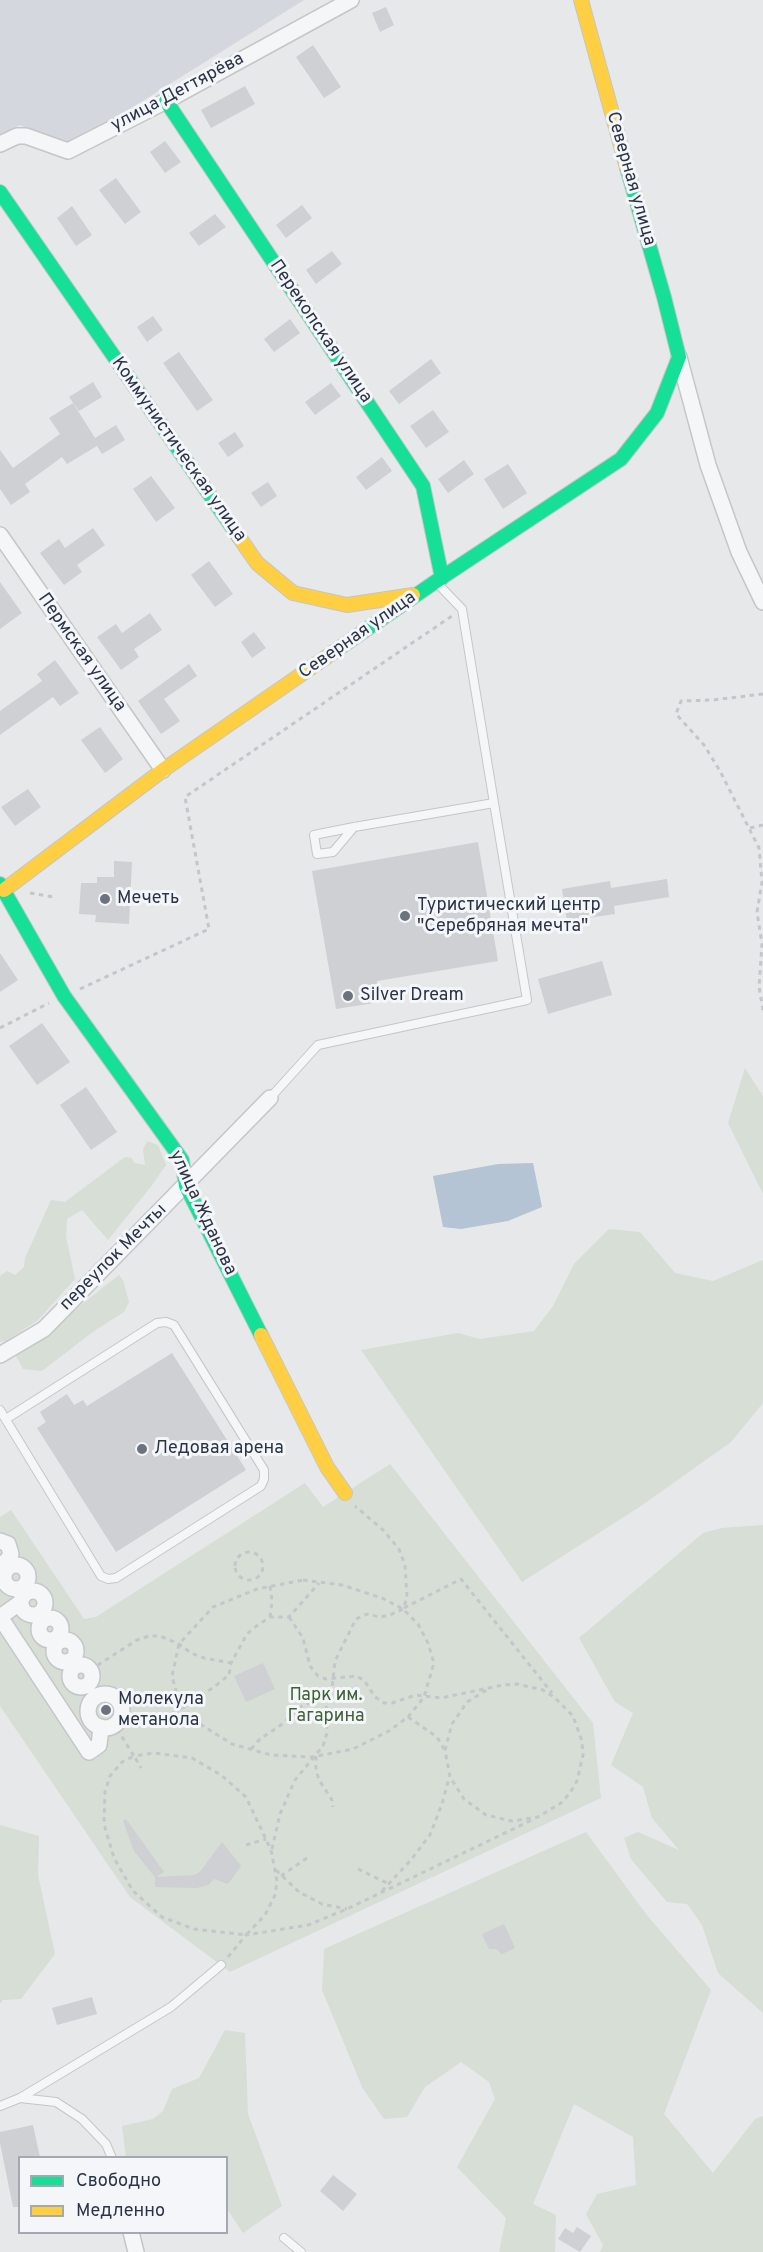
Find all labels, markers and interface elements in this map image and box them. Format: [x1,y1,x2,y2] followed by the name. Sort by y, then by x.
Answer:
[108,49,248,137] street label: улица Дегтярёва
[601,110,659,248] street label: Северная улица
[264,256,376,408] street label: Перекопская улица
[106,354,250,546] street label: Коммунистическая улица
[295,588,421,684] street label: Северная улица
[32,590,130,716] street label: Пермская улица
[117,888,179,910] place label: Мечеть
[98,892,112,906] marker: Мечеть
[417,895,601,938] place label: Туристический центр "Серебряная мечта"
[398,909,412,923] marker: Туристический центр "Серебряная мечта"
[360,985,464,1007] place label: Silver Dream
[341,989,355,1003] marker: Silver Dream
[164,1147,240,1279] street label: улица Жданова
[56,1200,172,1316] street label: переулок Мечты
[154,1438,284,1460] place label: Ледовая арена
[135,1442,149,1456] marker: Ледовая арена
[287,1685,365,1728] park label: Парк им. Гагарина
[118,1689,204,1732] place label: Молекула метанола
[99,1703,113,1717] marker: Молекула метанола
[18,2156,228,2234] legend
[76,2170,161,2193] text: Свободно
[76,2200,165,2223] text: Медленно

